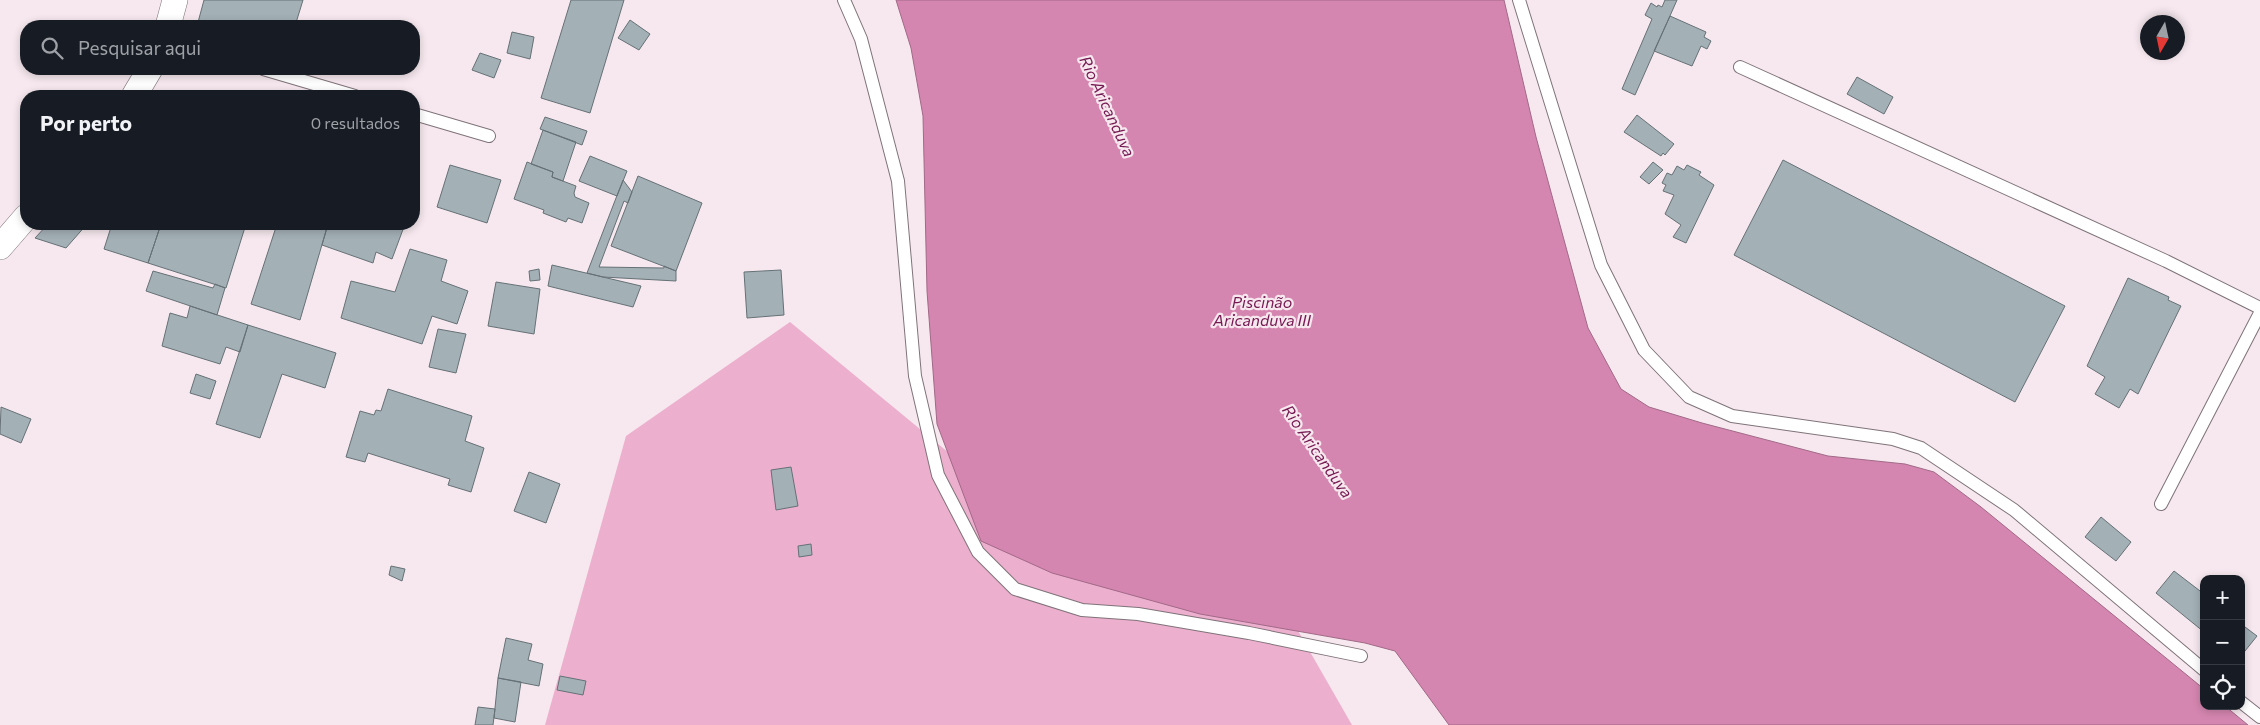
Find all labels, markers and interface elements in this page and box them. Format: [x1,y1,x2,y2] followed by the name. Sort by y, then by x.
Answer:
[2140,15,2185,60] north arrow
[20,20,420,75] search box
[38,34,66,62] icon: search
[78,36,201,59] text: Pesquisar aqui
[1076,53,1140,159] water label: Rio Aricanduva
[40,110,132,135] text: Por perto
[311,113,400,132] text: 0 resultados
[1212,292,1312,329] water label: Piscinão Aricanduva III
[1279,401,1357,501] water label: Rio Aricanduva
[2200,575,2245,710] map controls
[2200,575,2245,620] button: +
[2200,620,2245,665] button: −
[2200,665,2245,710] button: locate

